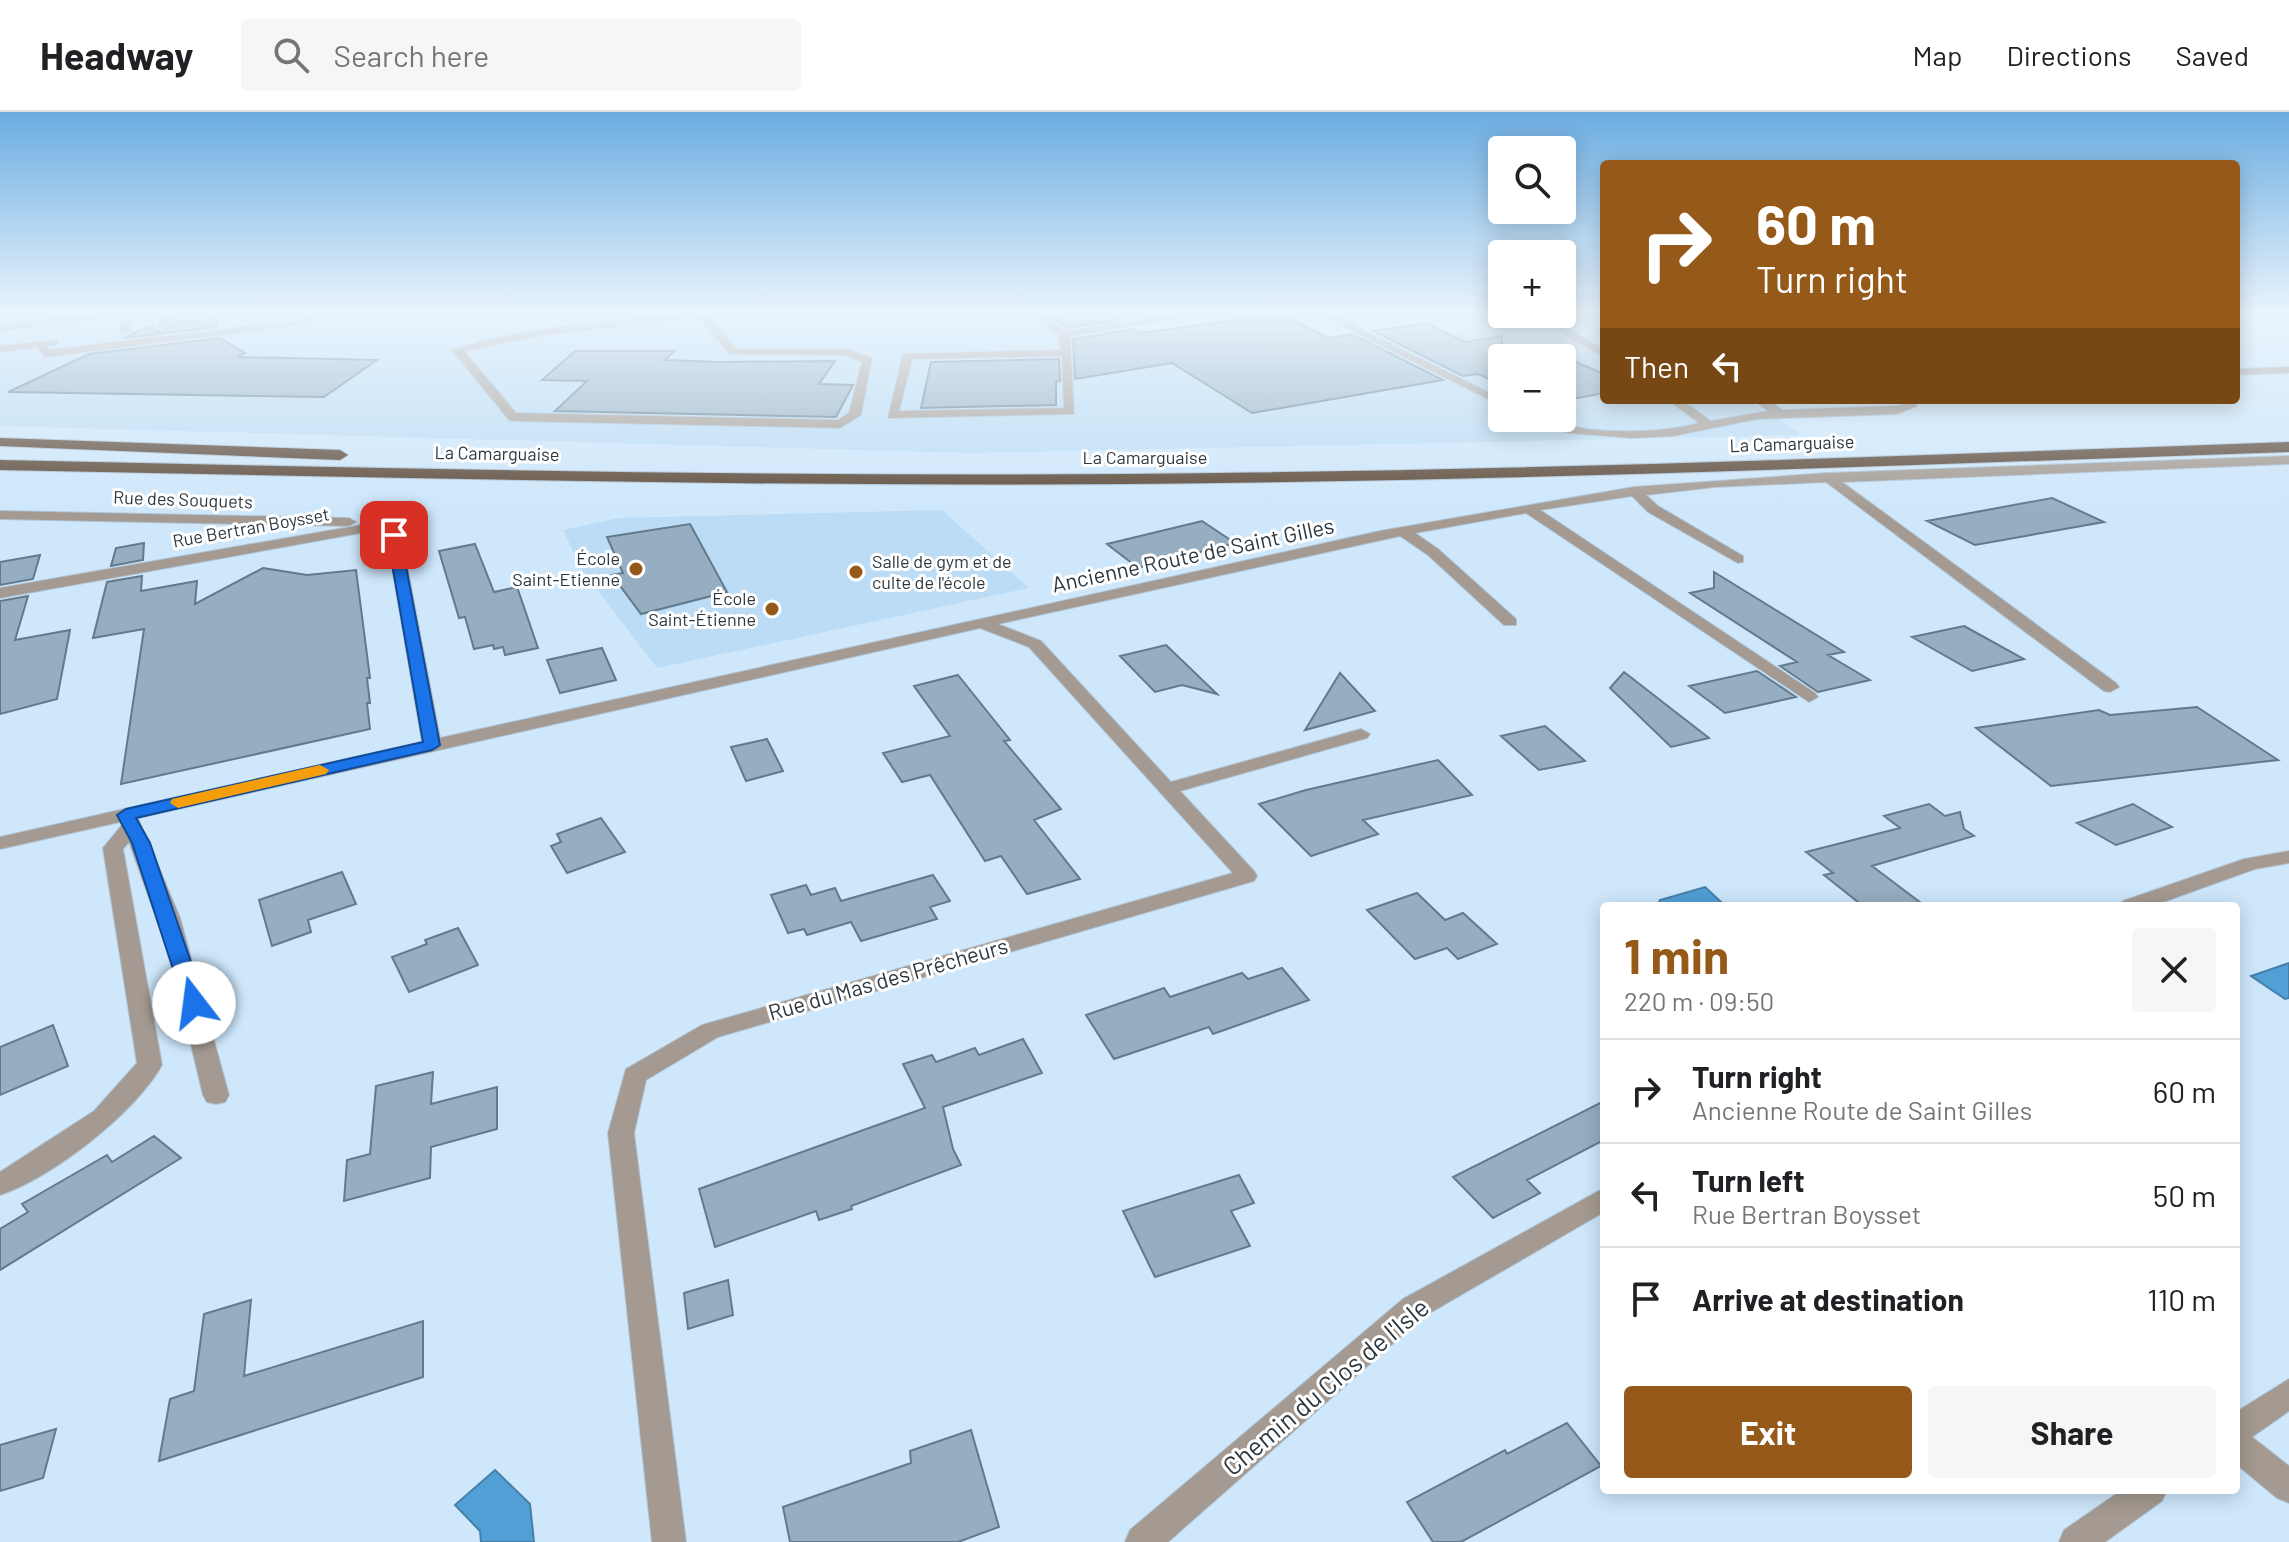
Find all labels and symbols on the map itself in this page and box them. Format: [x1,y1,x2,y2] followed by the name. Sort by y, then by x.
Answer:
[1729,430,1855,456] street label: La Camarguaise
[434,441,560,465] street label: La Camarguaise
[1083,446,1207,468] street label: La Camarguaise
[113,486,253,512] street label: Rue des Souquets
[360,501,428,569] pin
[171,502,331,552] street label: Rue Bertran Boysset
[1049,511,1336,597] street label: Ancienne Route de Saint Gilles
[512,547,620,590] place label: École Saint-Etienne
[872,550,1012,593] place label: Salle de gym et de culte de l'école
[627,560,645,578] marker: École Saint-Etienne
[847,563,865,581] marker: Salle de gym et de culte de l'école
[648,587,756,630] place label: École Saint-Étienne
[763,600,781,618] marker: École Saint-Étienne
[765,931,1010,1025] street label: Rue du Mas des Prêcheurs
[152,961,236,1045] position arrow
[1216,1291,1434,1481] street label: Chemin du Clos de l'Isle

